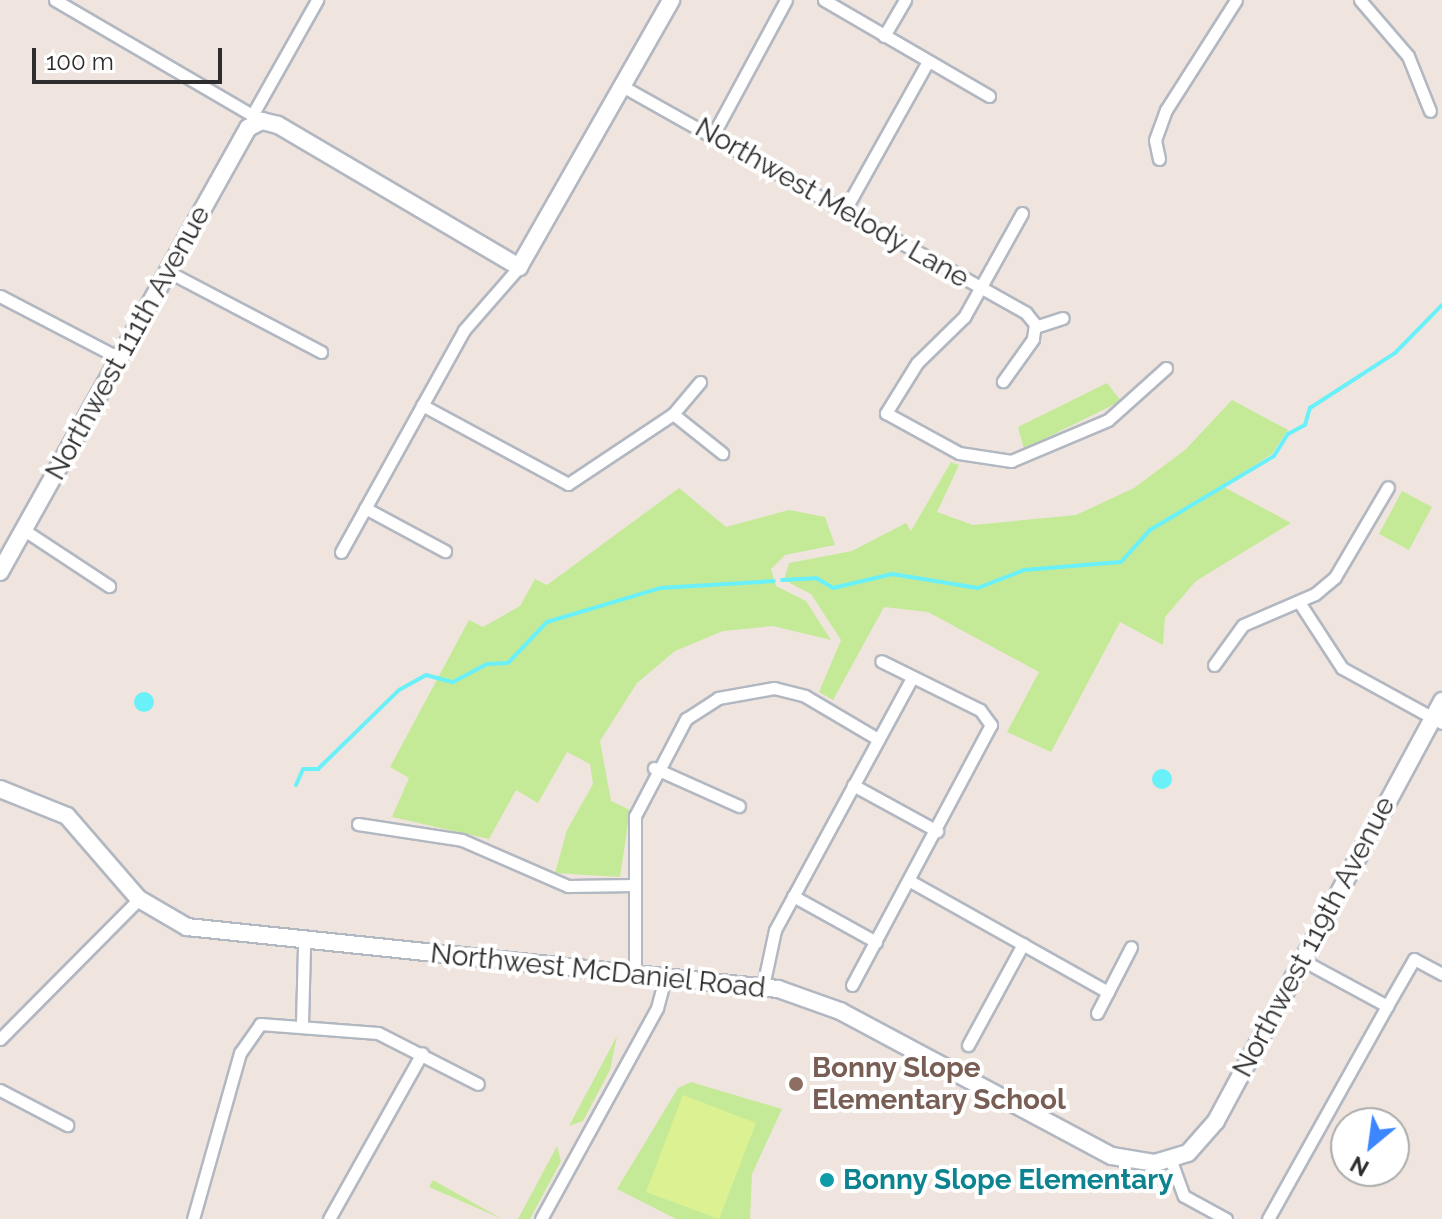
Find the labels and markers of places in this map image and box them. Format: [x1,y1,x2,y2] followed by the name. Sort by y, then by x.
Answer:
[812,1051,1067,1117] place label: Bonny Slope Elementary School
[787,1075,805,1093] marker: Bonny Slope Elementary School
[843,1163,1174,1197] place label: Bonny Slope Elementary
[818,1171,836,1189] marker: Bonny Slope Elementary

